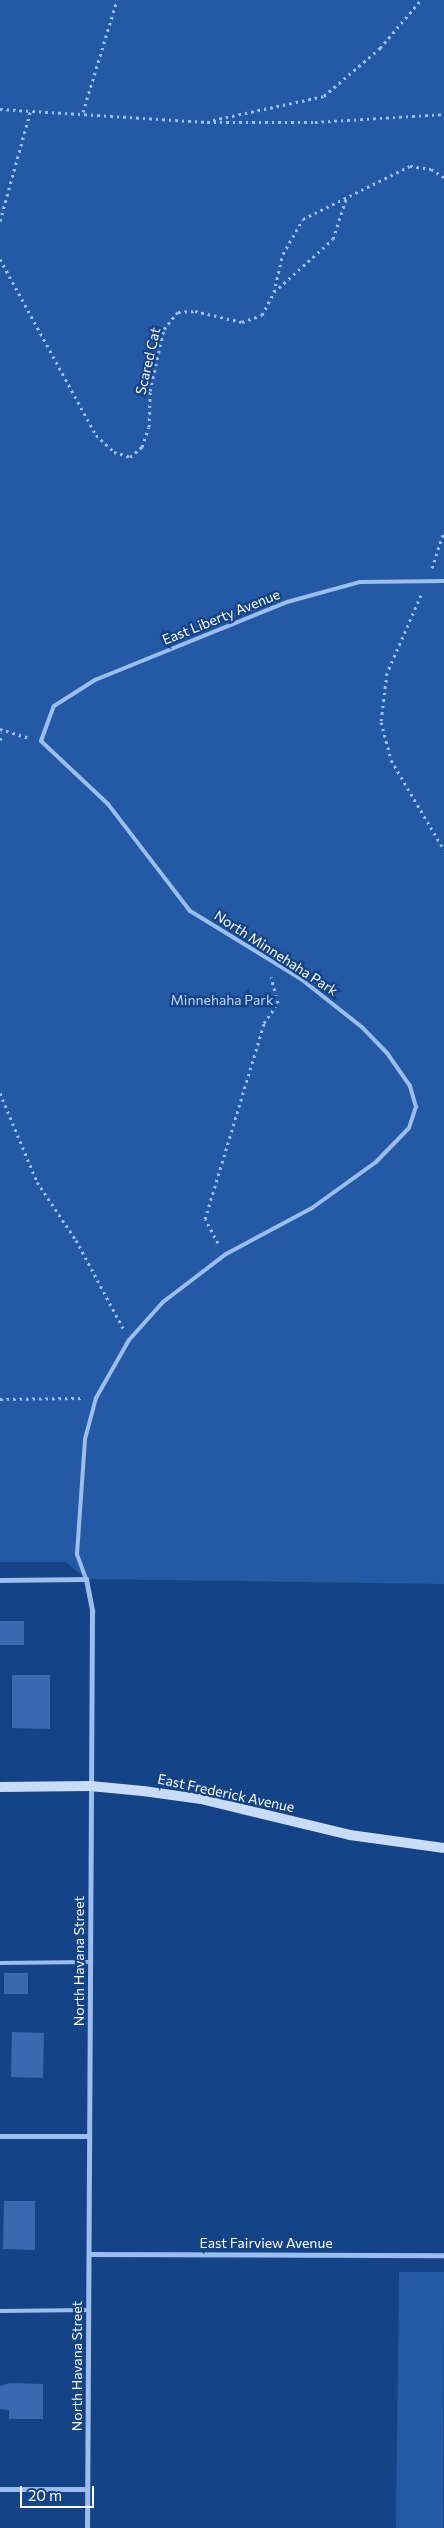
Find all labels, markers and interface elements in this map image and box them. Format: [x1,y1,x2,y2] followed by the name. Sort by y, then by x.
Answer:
[132,326,164,396] street label: Scared Cat
[160,586,282,648] street label: East Liberty Avenue
[211,907,341,999] street label: North Minnehaha Park
[170,992,274,1008] park label: Minnehaha Park
[156,1770,296,1816] street label: East Frederick Avenue
[71,1896,87,2026] street label: North Havana Street
[199,2235,333,2251] street label: East Fairview Avenue
[69,2301,85,2431] street label: North Havana Street
[22,2476,96,2508] scale bar
[28,2486,62,2504] text: 20 m

